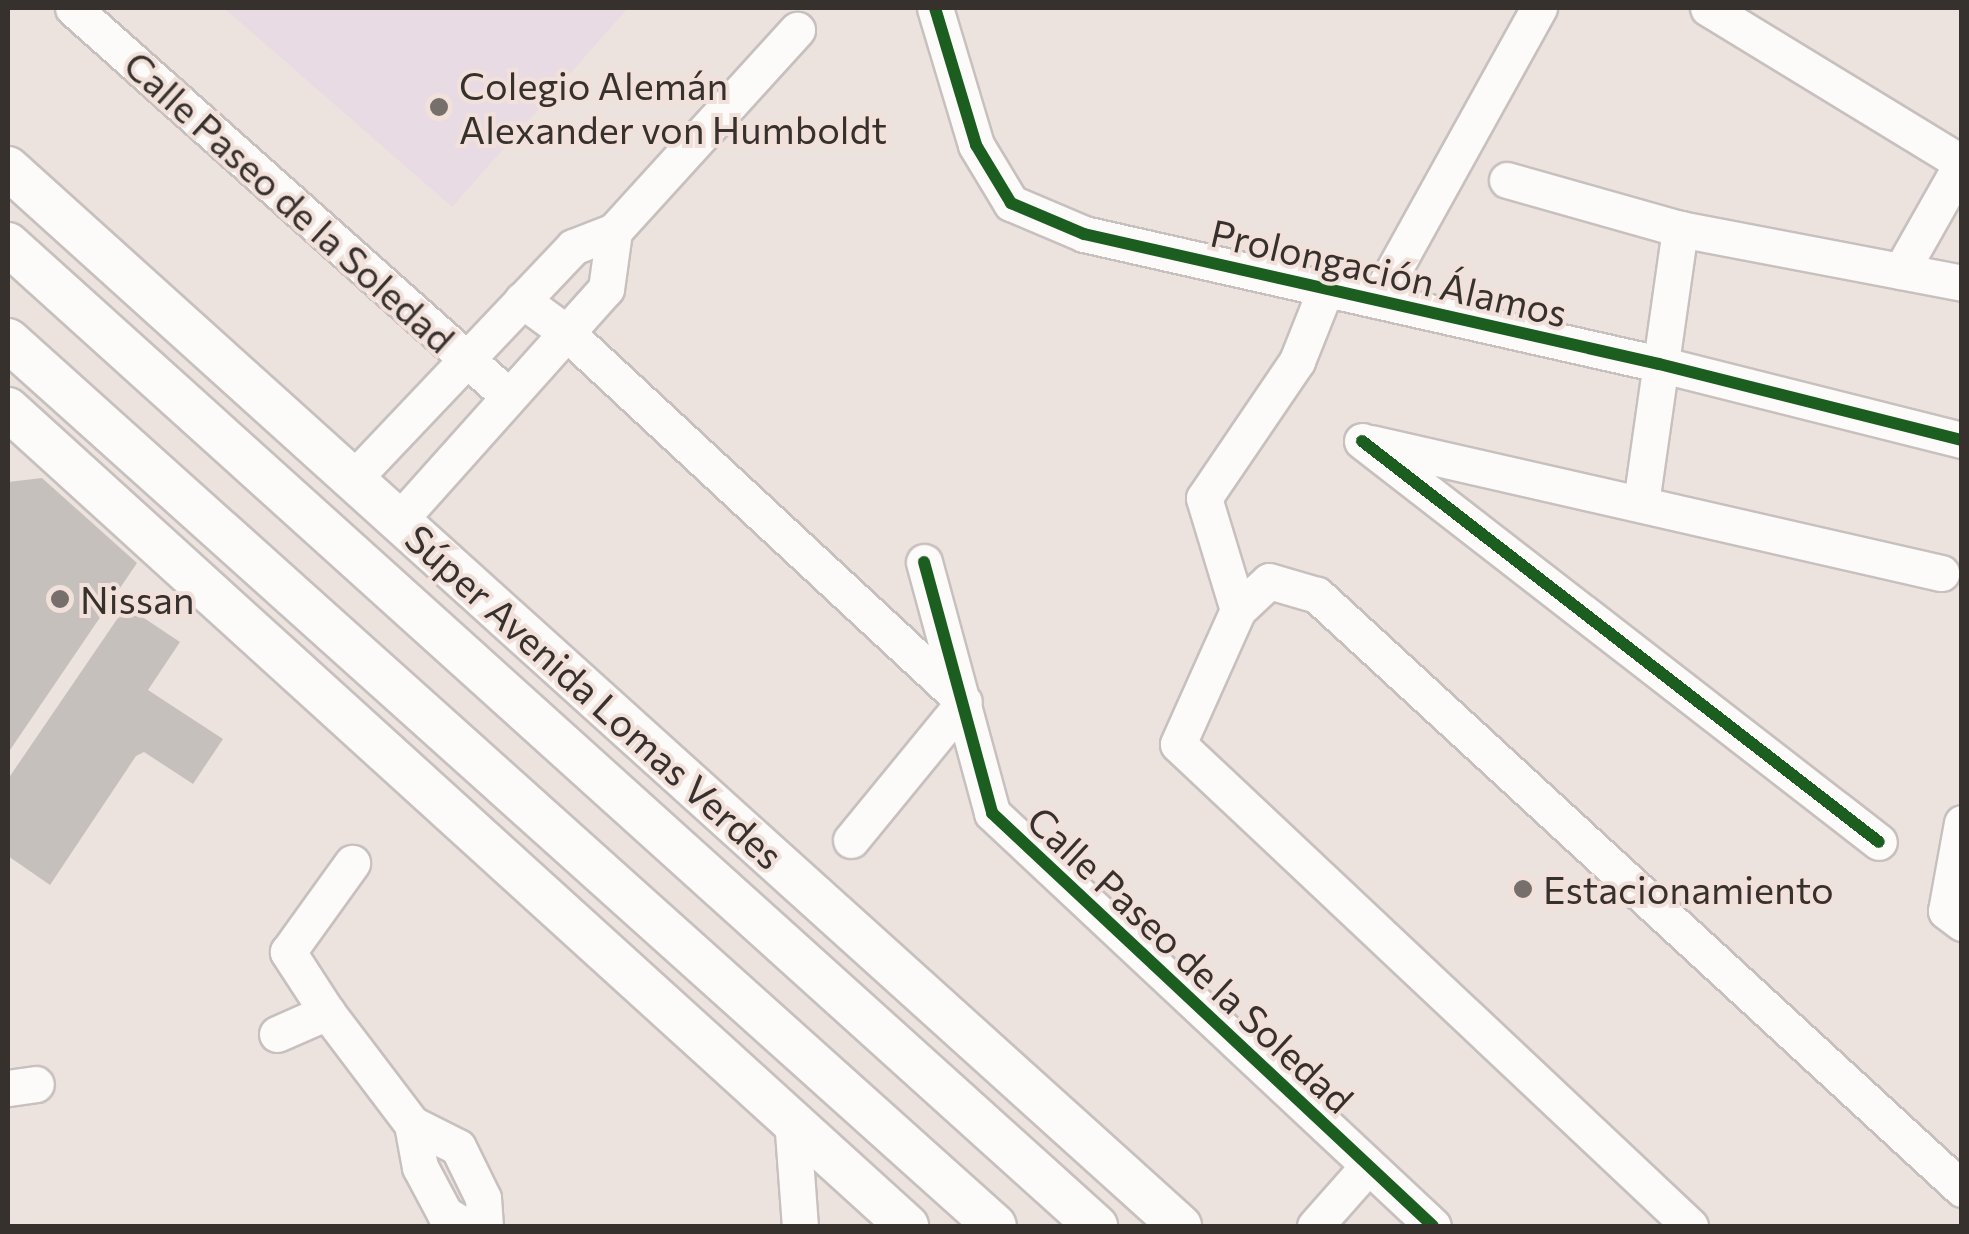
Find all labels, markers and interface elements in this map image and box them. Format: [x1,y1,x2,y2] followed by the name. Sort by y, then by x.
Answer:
[116,41,464,361] street label: Calle Paseo de la Soledad
[459,62,887,152] place label: Colegio Alemán Alexander von Humboldt
[428,96,450,118] marker: Colegio Alemán Alexander von Humboldt
[1206,209,1572,335] street label: Prolongación Álamos
[397,514,793,878] street label: Súper Avenida Lomas Verdes
[80,576,195,622] place label: Nissan
[49,588,71,610] marker: Nissan
[1019,796,1363,1122] street label: Calle Paseo de la Soledad
[1543,866,1834,912] place label: Estacionamiento
[1512,878,1534,900] marker: Estacionamiento

